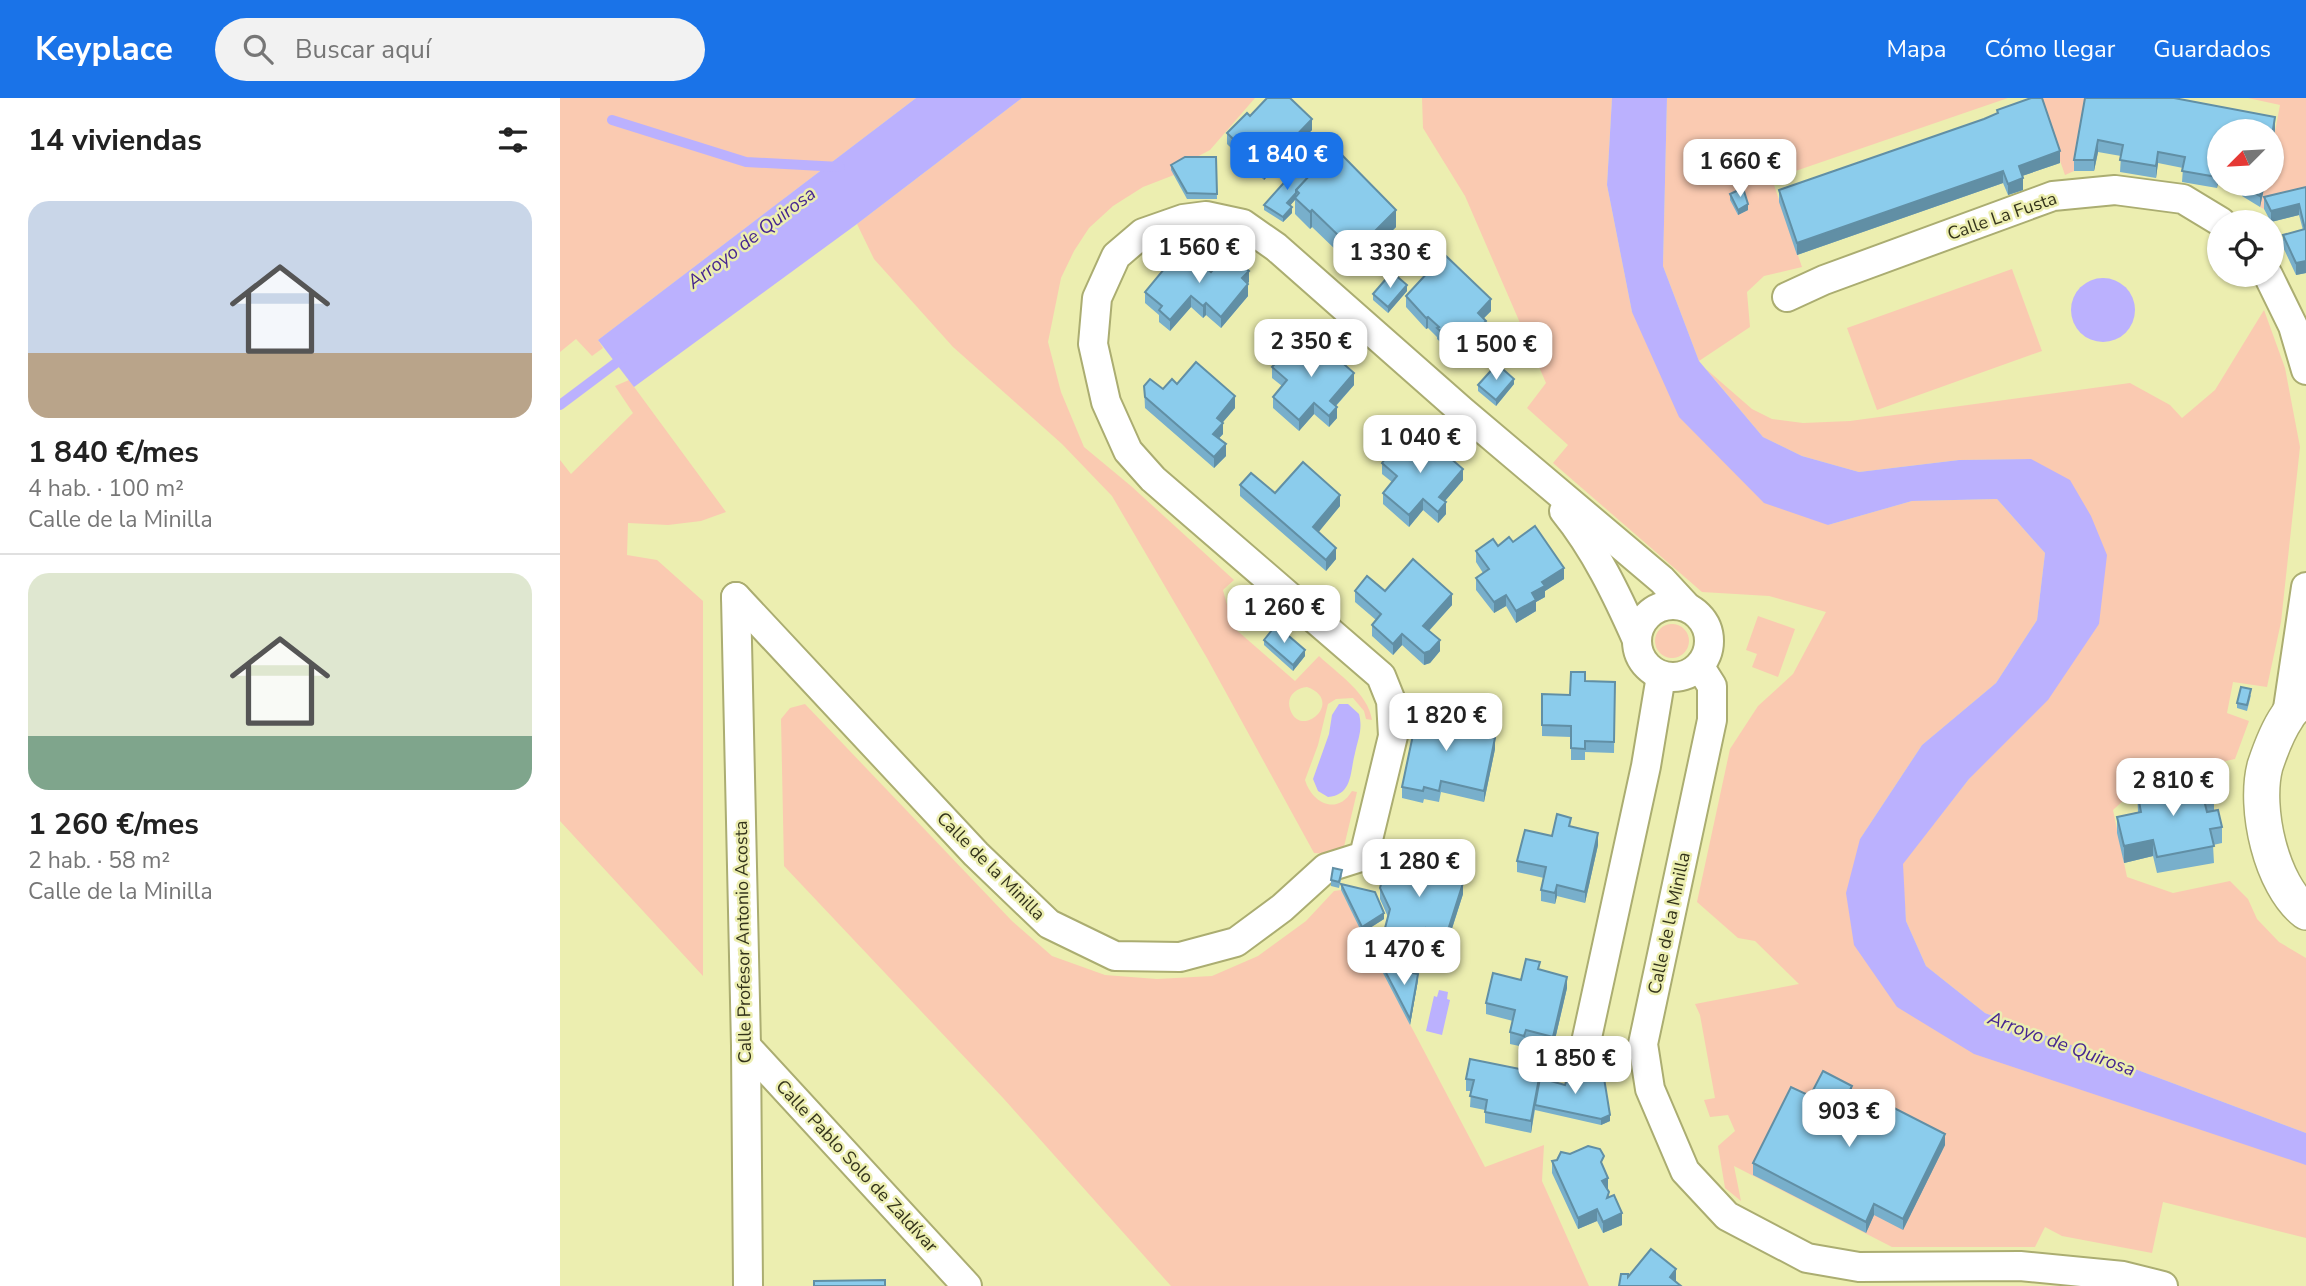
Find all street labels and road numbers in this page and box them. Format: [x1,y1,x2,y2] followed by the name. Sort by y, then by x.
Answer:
[1944,186,2060,246] street label: Calle La Fusta
[931,806,1051,926] street label: Calle de la Minilla
[729,820,757,1064] street label: Calle Profesor Antonio Acosta
[1642,850,1696,996] street label: Calle de la Minilla
[771,1075,944,1258] street label: Calle Pablo Solo de Zaldívar

